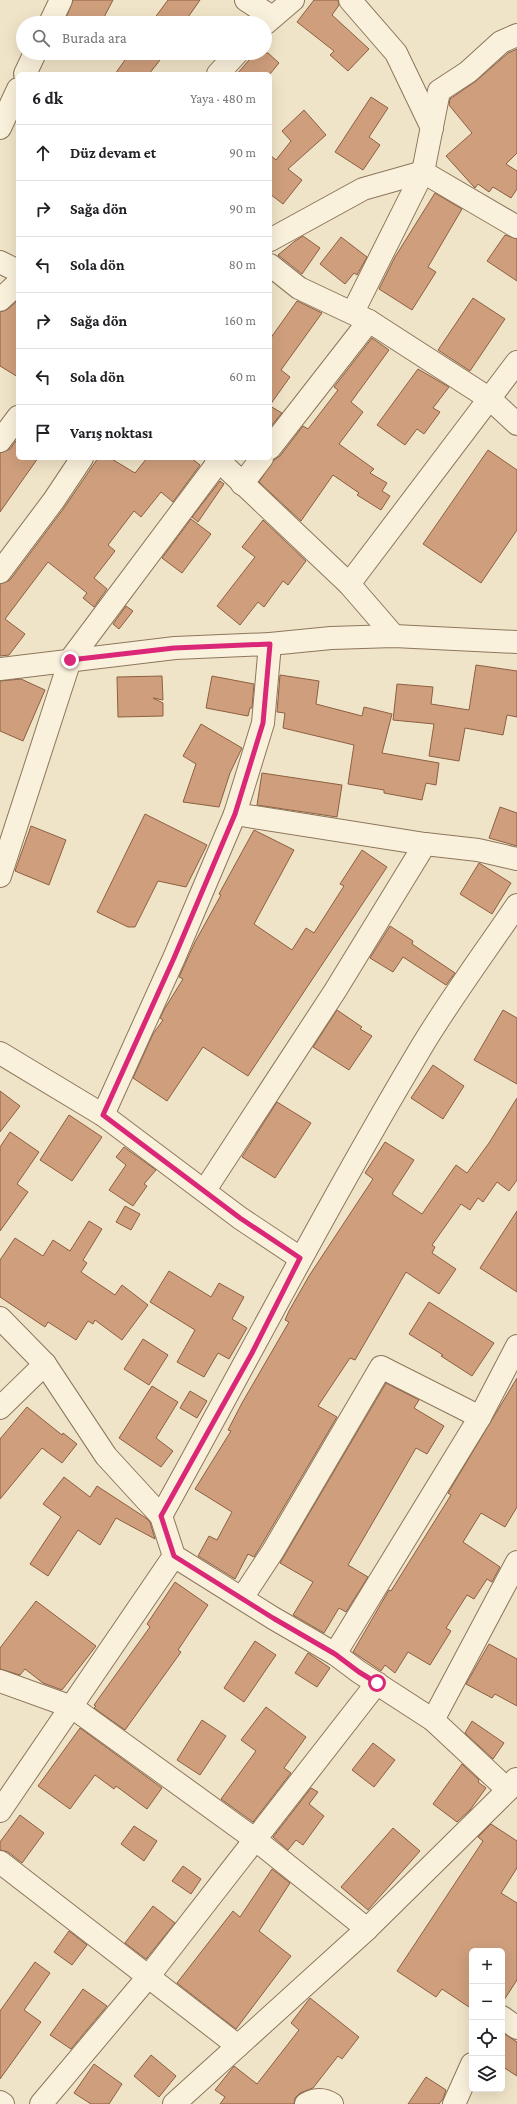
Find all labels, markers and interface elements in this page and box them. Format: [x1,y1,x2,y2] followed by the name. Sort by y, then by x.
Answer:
[16,16,272,60] search box
[30,27,52,49] icon: search
[62,30,127,46] text: Burada ara
[32,89,63,108] text: 6 dk
[190,91,256,106] text: Yaya · 480 m
[32,142,54,164] icon: ahead
[70,145,156,161] text: Düz devam et
[229,145,256,160] text: 90 m
[32,198,54,220] icon: right
[70,201,127,217] text: Sağa dön
[229,201,256,216] text: 90 m
[32,254,54,276] icon: left
[70,257,125,273] text: Sola dön
[229,257,256,272] text: 80 m
[32,310,54,332] icon: right
[70,313,127,329] text: Sağa dön
[225,313,256,328] text: 160 m
[32,366,54,388] icon: left
[70,369,125,385] text: Sola dön
[229,369,256,384] text: 60 m
[32,422,54,444] icon: arrive
[70,425,153,441] text: Varış noktası
[61,651,79,669] route end
[368,1674,386,1692] route start
[469,1948,505,2092] map controls
[469,1948,505,1984] button: +
[469,1984,505,2020] button: −
[469,2020,505,2056] button: locate
[469,2056,505,2092] button: layers

